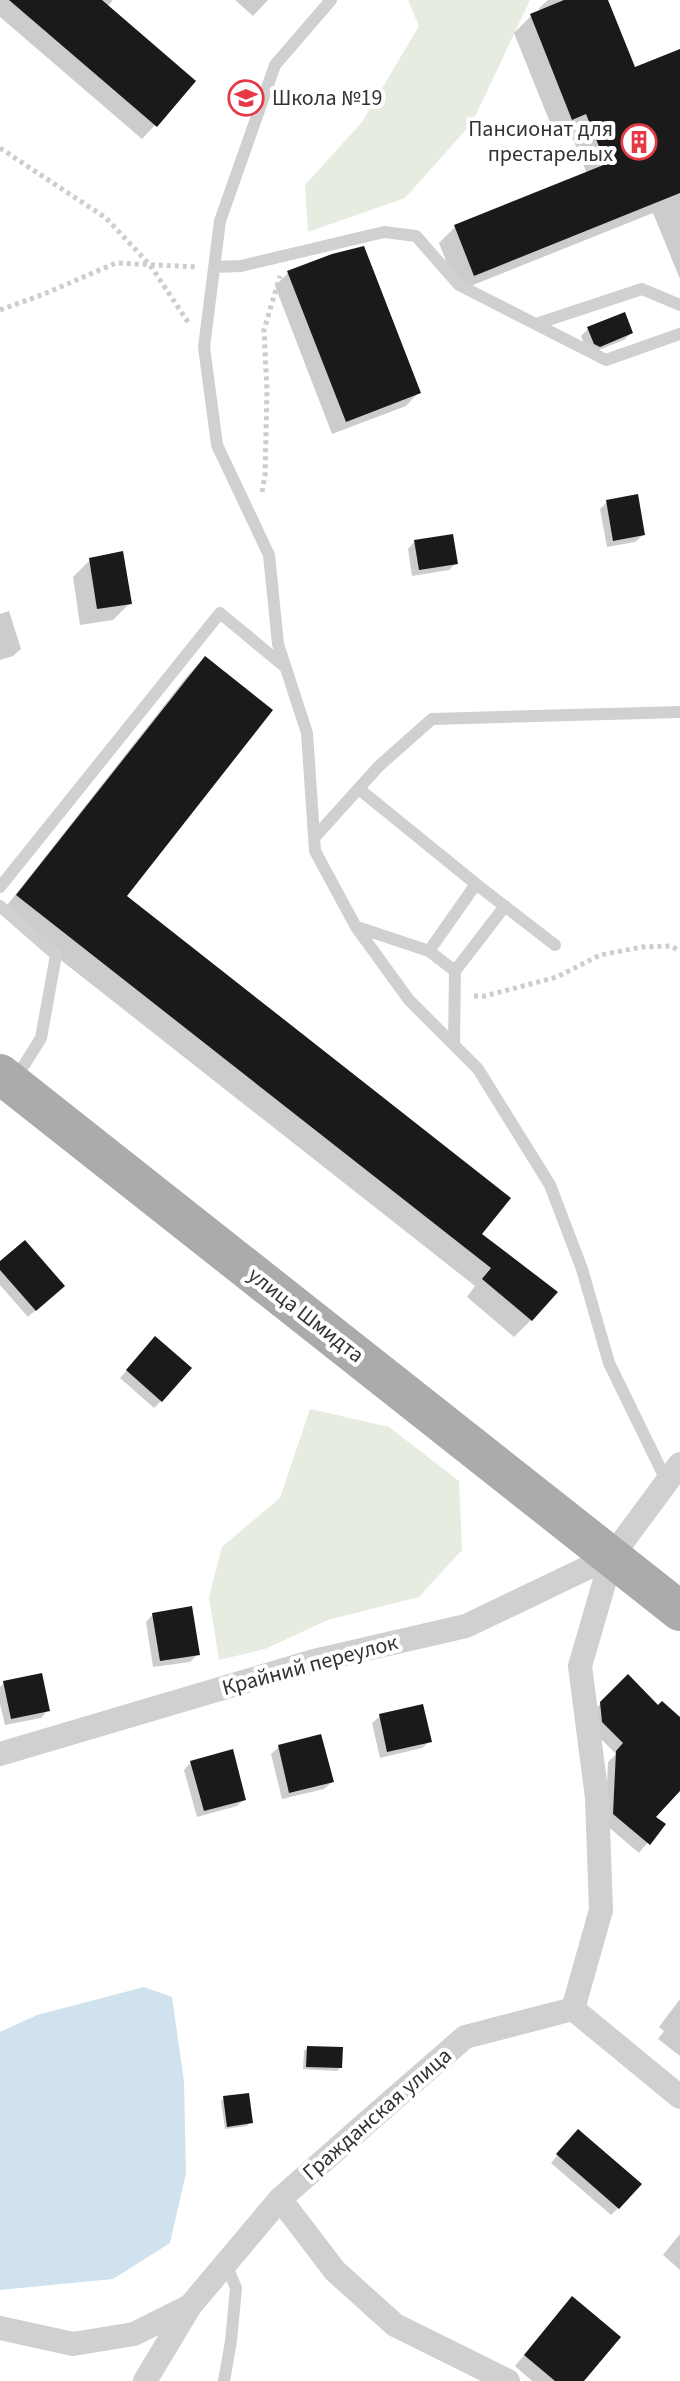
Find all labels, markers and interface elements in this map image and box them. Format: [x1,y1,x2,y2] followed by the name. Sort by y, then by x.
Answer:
[227,79,265,117] school or university icon: Школа №19
[272,82,382,114] place label: Школа №19
[468,113,613,170] place label: Пансионат для престарелых
[620,123,658,161] building icon: Пансионат для престарелых
[241,1259,371,1371] street label: улица Шмидта
[219,1626,402,1704] street label: Крайний переулок
[295,2040,459,2188] street label: Гражданская улица

